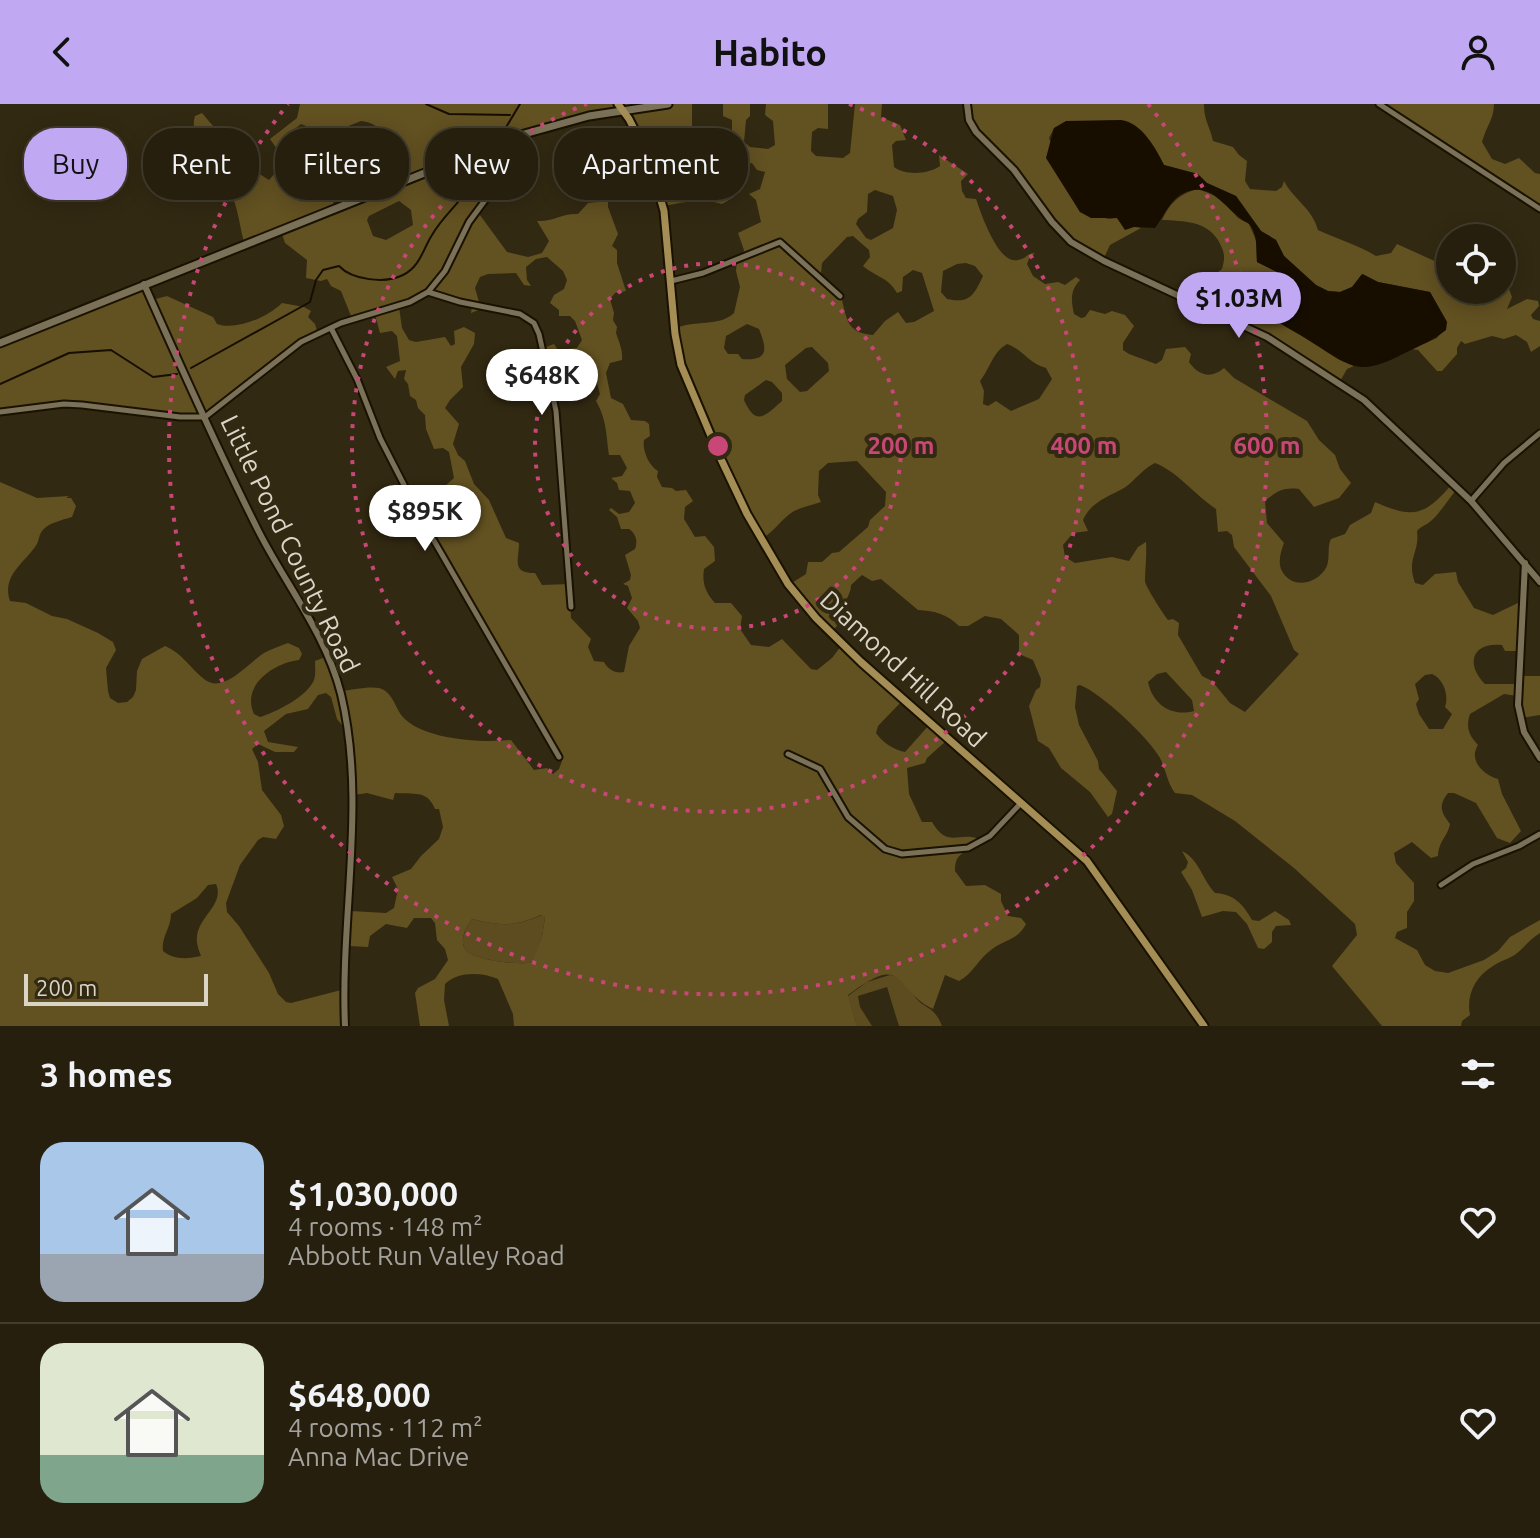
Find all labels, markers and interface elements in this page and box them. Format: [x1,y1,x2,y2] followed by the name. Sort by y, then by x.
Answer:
[40,30,84,74] icon: back
[1456,30,1500,74] icon: person
[713,32,827,73] text: Habito
[24,128,127,200] chip: Buy
[143,128,259,200] chip: Rent
[275,128,409,200] chip: Filters
[425,128,538,200] chip: New
[554,128,748,200] chip: Apartment
[1436,224,1516,304] map controls
[1436,224,1516,304] button: locate
[1174,272,1304,340] pin: $1.03M
[1195,283,1283,312] text: $1.03M
[486,349,598,417] pin: $648K
[504,360,580,389] text: $648K
[215,410,366,677] street label: Little Pond County Road
[704,432,732,460] centre of rings
[868,432,934,459] text: 200 m
[1051,432,1117,459] text: 400 m
[1234,432,1300,459] text: 600 m
[369,485,481,553] pin: $895K
[387,496,463,525] text: $895K
[815,584,992,753] street label: Diamond Hill Road
[24,970,208,1006] scale bar
[36,975,97,1000] text: 200 m
[1456,1052,1500,1096] icon: filters
[40,1055,173,1093] text: 3 homes
[104,1174,200,1270] icon: home
[288,1174,458,1212] text: $1,030,000
[1456,1200,1500,1244] icon: heart
[288,1212,483,1241] text: 4 rooms · 148 m²
[288,1241,565,1270] text: Abbott Run Valley Road
[104,1375,200,1471] icon: home
[288,1375,431,1413] text: $648,000
[1456,1401,1500,1445] icon: heart
[288,1413,483,1442] text: 4 rooms · 112 m²
[288,1442,469,1471] text: Anna Mac Drive

